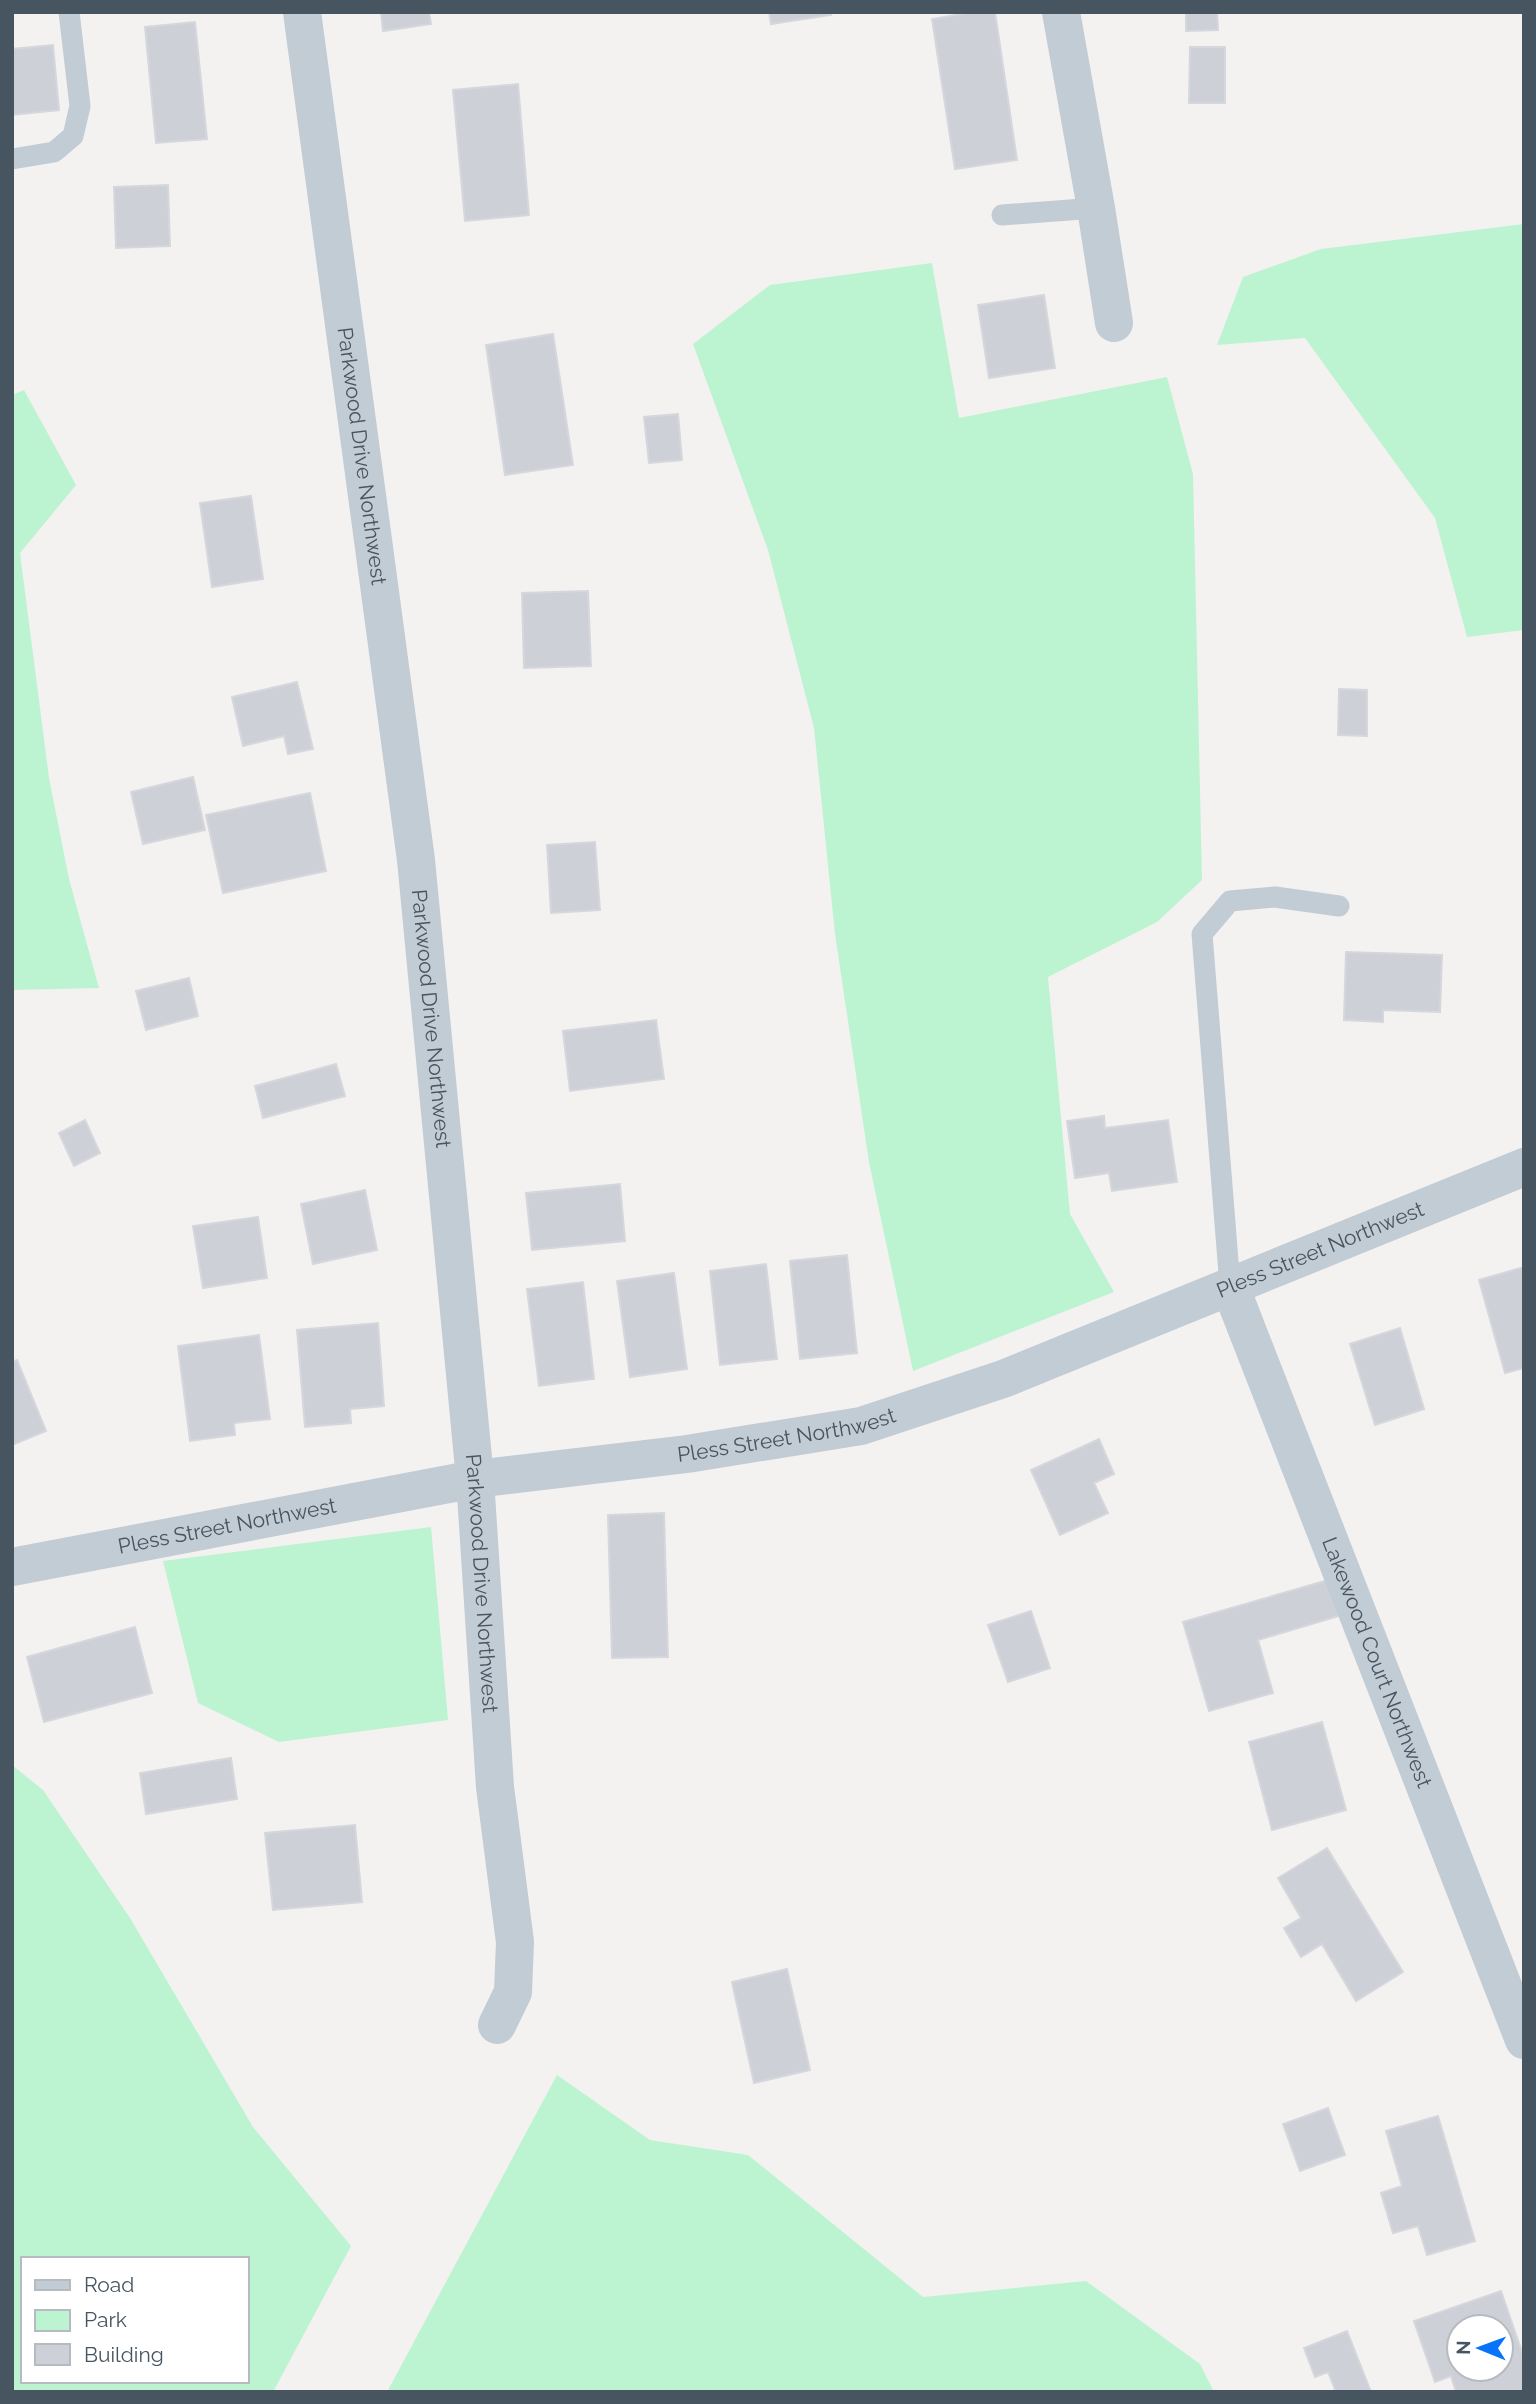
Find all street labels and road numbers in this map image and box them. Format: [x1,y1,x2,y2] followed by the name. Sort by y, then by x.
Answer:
[332,326,392,586] street label: Parkwood Drive Northwest
[407,888,456,1149] street label: Parkwood Drive Northwest
[1213,1196,1427,1303] street label: Pless Street Northwest
[676,1402,899,1467] street label: Pless Street Northwest
[461,1453,503,1714] street label: Parkwood Drive Northwest
[116,1493,338,1559] street label: Pless Street Northwest
[1317,1533,1437,1791] street label: Lakewood Court Northwest

